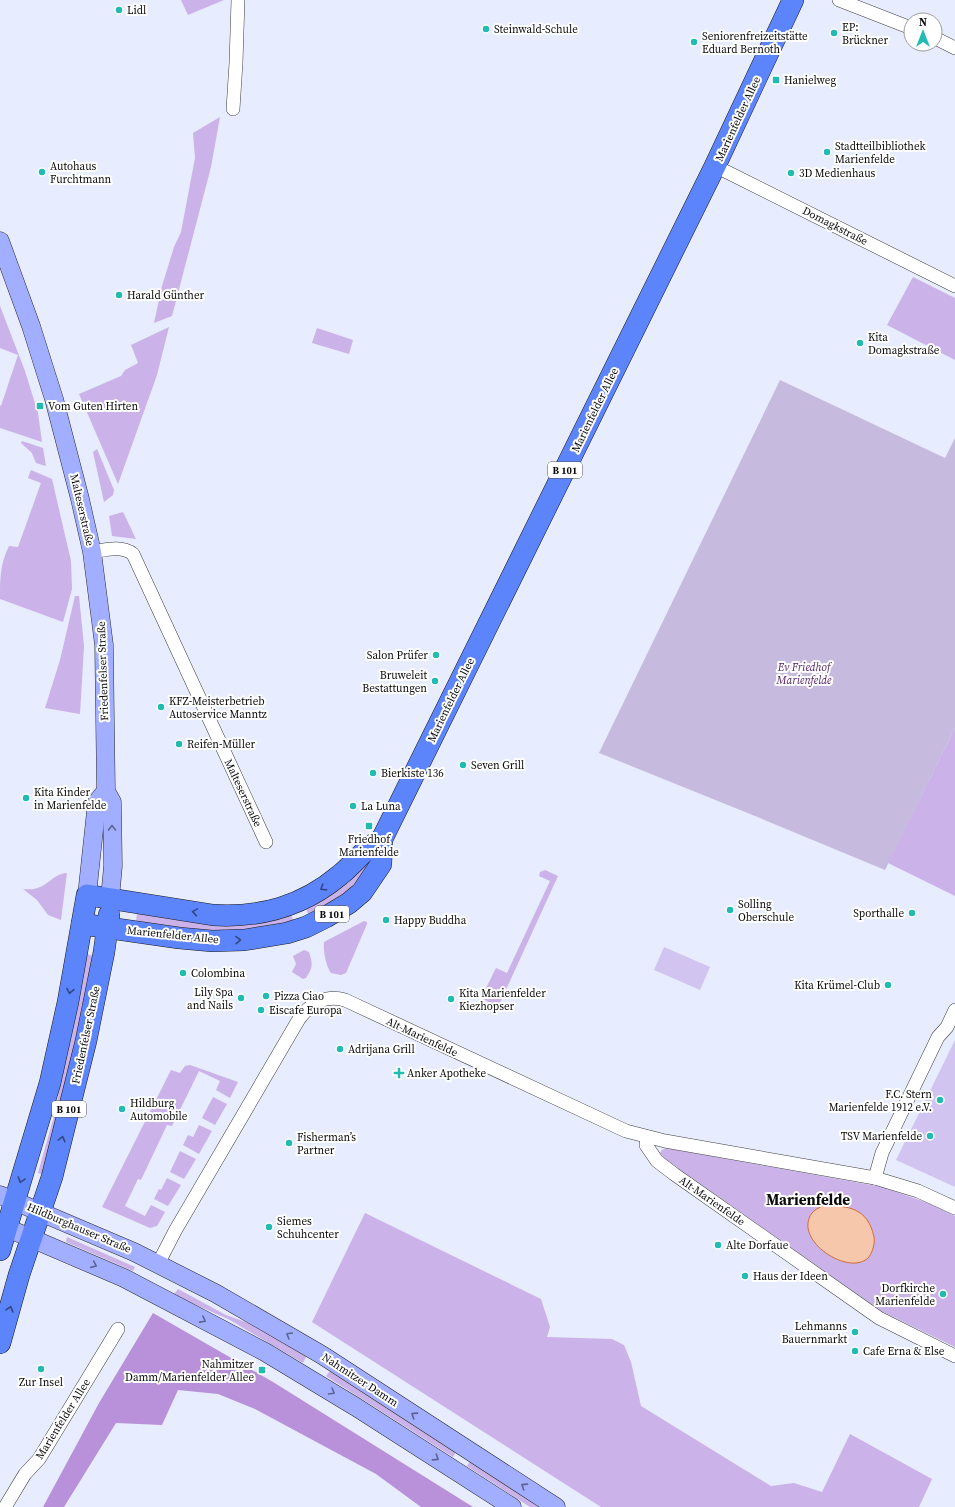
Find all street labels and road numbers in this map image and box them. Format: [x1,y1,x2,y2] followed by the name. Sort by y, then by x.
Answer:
[712,74,764,164] street label: Marienfelder Allee
[800,203,871,249] street label: Domagkstraße
[568,365,622,455] street label: Marienfelder Allee
[548,462,582,478] road number: B 101
[66,473,98,548] street label: Malteserstraße
[94,621,112,721] street label: Friedenfelser Straße
[424,655,478,745] street label: Marienfelder Allee
[221,757,265,830] street label: Malteserstraße
[315,906,349,922] road number: B 101
[126,923,220,947] street label: Marienfelder Allee
[68,984,104,1085] street label: Friedenfelser Straße
[384,1014,461,1060] street label: Alt-Marienfelde
[52,1101,86,1117] road number: B 101
[676,1173,748,1230] street label: Alt-Marienfelde
[25,1199,134,1257] street label: Hildburghauser Straße
[319,1350,401,1410] street label: Nahmitzer Damm
[32,1376,94,1462] street label: Marienfelder Allee

